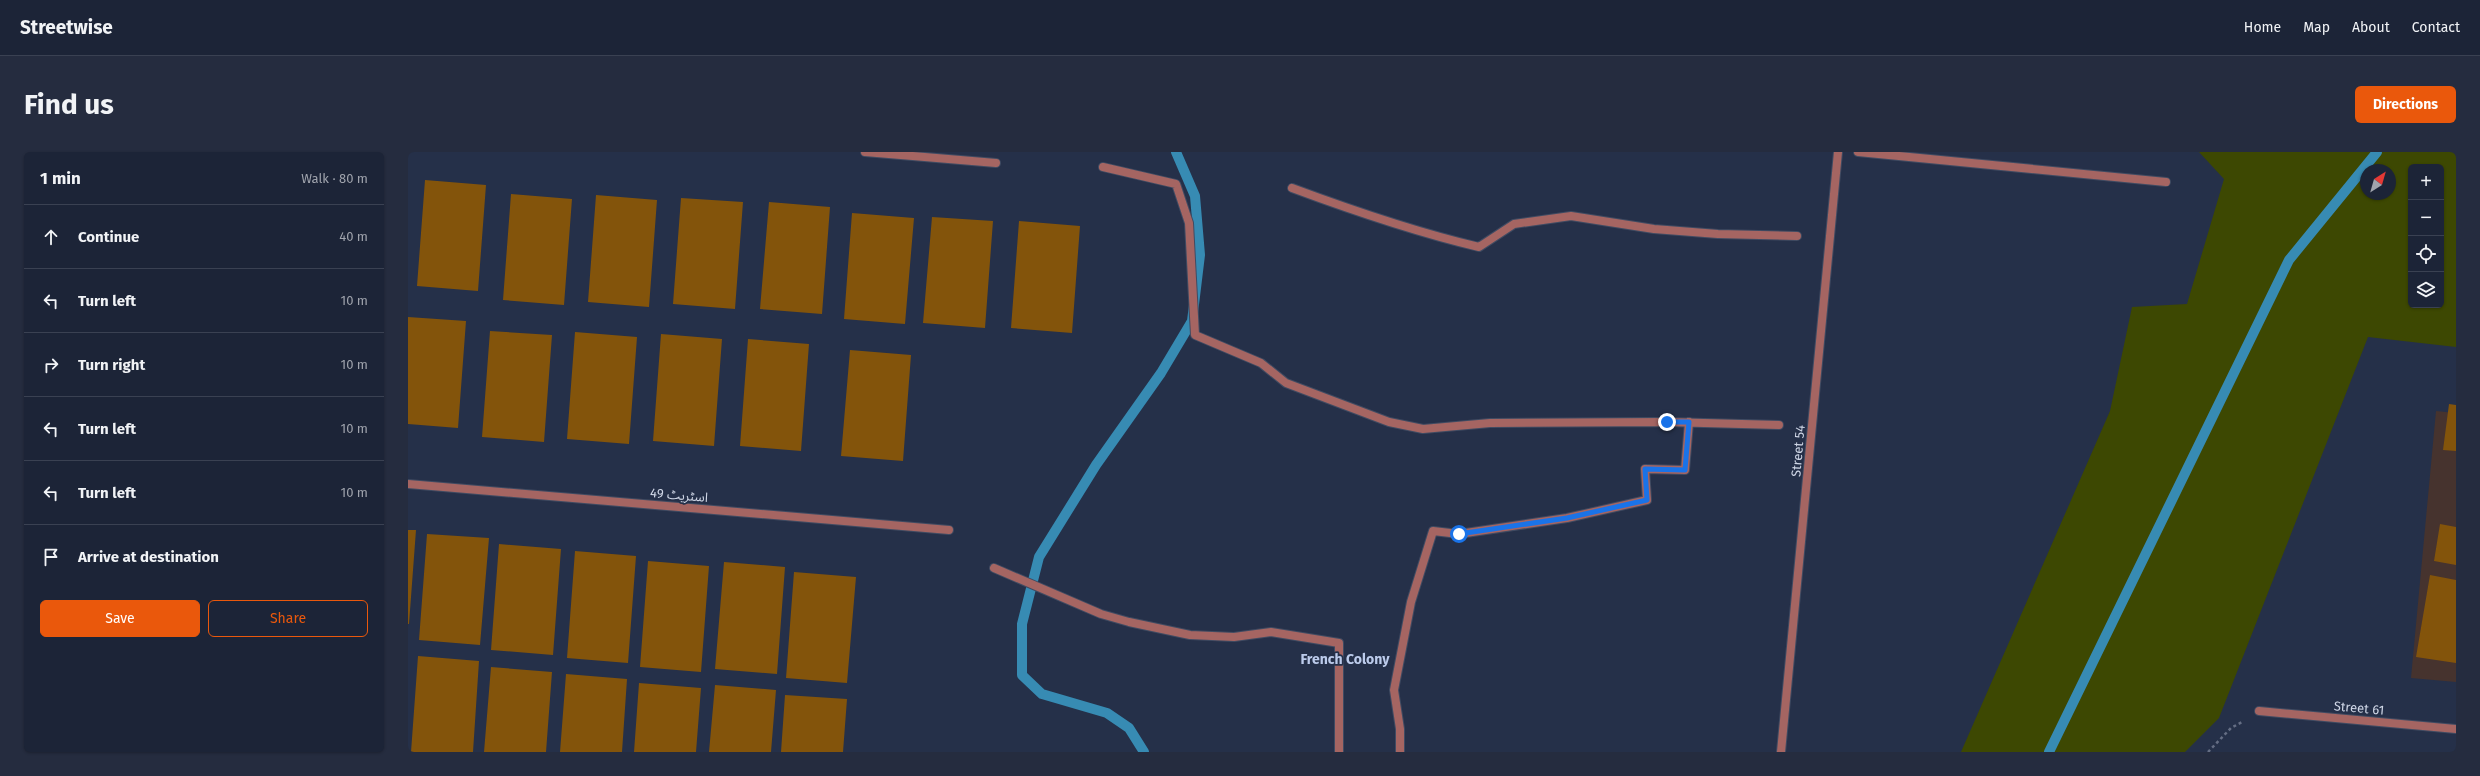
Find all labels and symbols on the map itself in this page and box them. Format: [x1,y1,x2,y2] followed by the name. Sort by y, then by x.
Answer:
[2360,164,2396,200] north arrow
[1658,413,1676,431] route end
[1788,424,1808,478] street label: Street 54
[649,485,709,505] street label: اسٹریٹ 49
[1450,525,1468,543] route start
[1301,651,1390,668] district label: French Colony
[2333,698,2385,718] street label: Street 61

